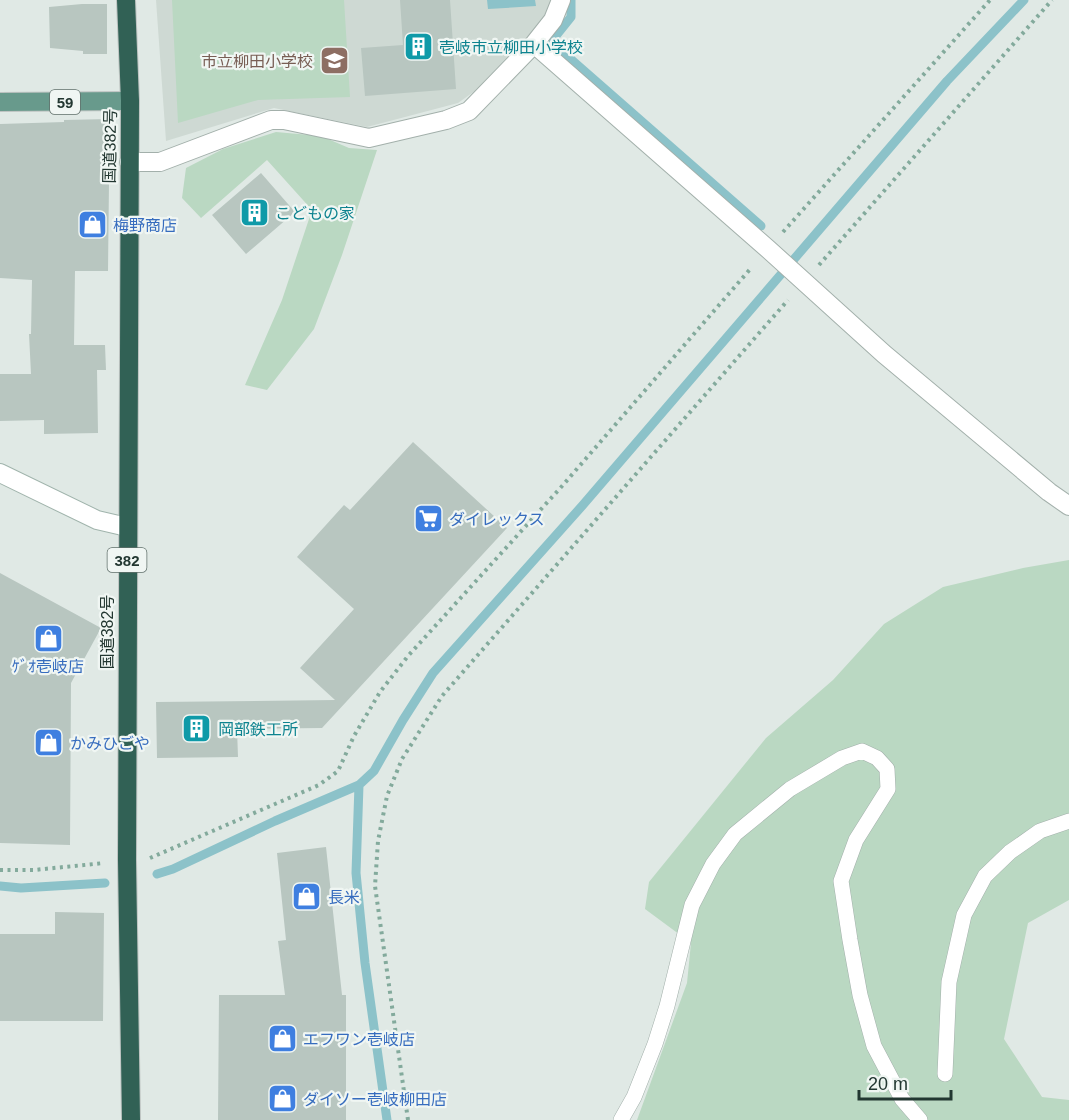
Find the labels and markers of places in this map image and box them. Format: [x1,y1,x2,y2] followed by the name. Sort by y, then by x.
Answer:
[402,31,434,63] building icon: 壱岐市立柳田小学校
[439,39,583,56] place label: 壱岐市立柳田小学校
[318,45,350,77] school or university icon: 市立柳田小学校
[201,53,313,70] place label: 市立柳田小学校
[238,197,270,229] building icon: こどもの家
[275,205,355,222] place label: こどもの家
[76,209,108,241] shop icon: 梅野商店
[113,217,177,234] place label: 梅野商店
[412,503,444,535] supermarket icon: ダイレックス
[449,511,545,528] place label: ダイレックス
[32,622,64,654] shop icon: ｹﾞｵ壱岐店
[12,658,84,675] place label: ｹﾞｵ壱岐店
[181,713,213,745] building icon: 岡部鉄工所
[218,721,298,738] place label: 岡部鉄工所
[33,727,65,759] shop icon: かみひごや
[70,735,150,752] place label: かみひごや
[291,881,323,913] shop icon: 長米
[328,889,360,906] place label: 長米
[266,1023,298,1055] shop icon: エフワン壱岐店
[303,1031,415,1048] place label: エフワン壱岐店
[266,1083,298,1115] shop icon: ダイソー壱岐柳田店
[303,1091,447,1108] place label: ダイソー壱岐柳田店

